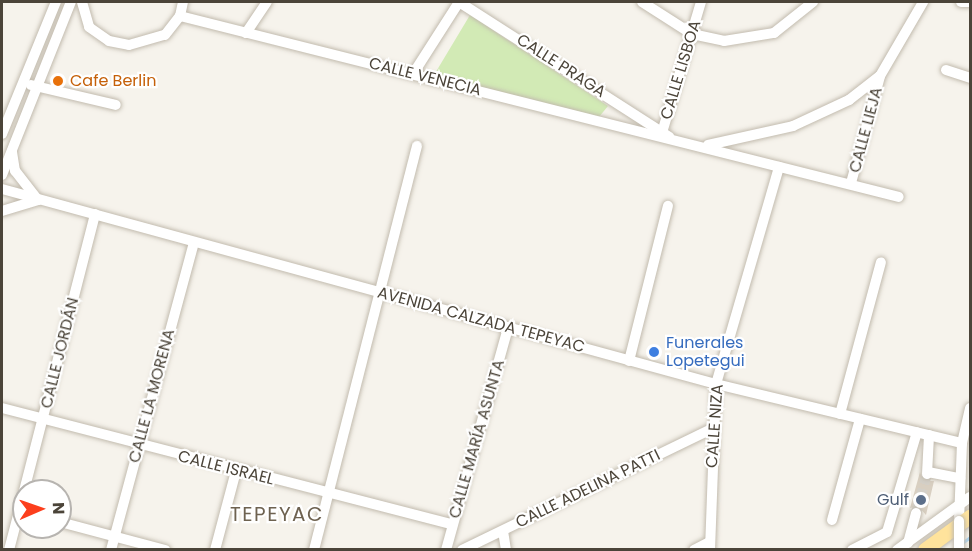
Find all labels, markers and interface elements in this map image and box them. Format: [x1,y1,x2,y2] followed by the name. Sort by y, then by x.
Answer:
[657,18,705,122] street label: CALLE LISBOA
[513,30,609,102] street label: CALLE PRAGA
[367,54,483,100] street label: CALLE VENECIA
[70,71,156,91] place label: Cafe Berlin
[51,74,65,88] marker: Cafe Berlin
[845,85,887,175] street label: CALLE LIEJA
[375,283,587,357] street label: AVENIDA CALZADA TEPEYAC
[37,296,83,410] street label: CALLE JORDÁN
[125,327,179,465] street label: CALLE LA MORENA
[666,333,745,371] place label: Funerales Lopetegui
[647,345,661,359] marker: Funerales Lopetegui
[445,357,509,521] street label: CALLE MARÍA ASUNTA
[702,383,728,469] street label: CALLE NIZA
[513,446,663,532] street label: CALLE ADELINA PATTI
[176,447,276,489] street label: CALLE ISRAEL
[12,479,72,539] north arrow
[877,490,909,510] place label: Gulf
[914,493,928,507] marker: Gulf
[47,502,70,515] text: N
[230,502,324,526] district label: TEPEYAC

